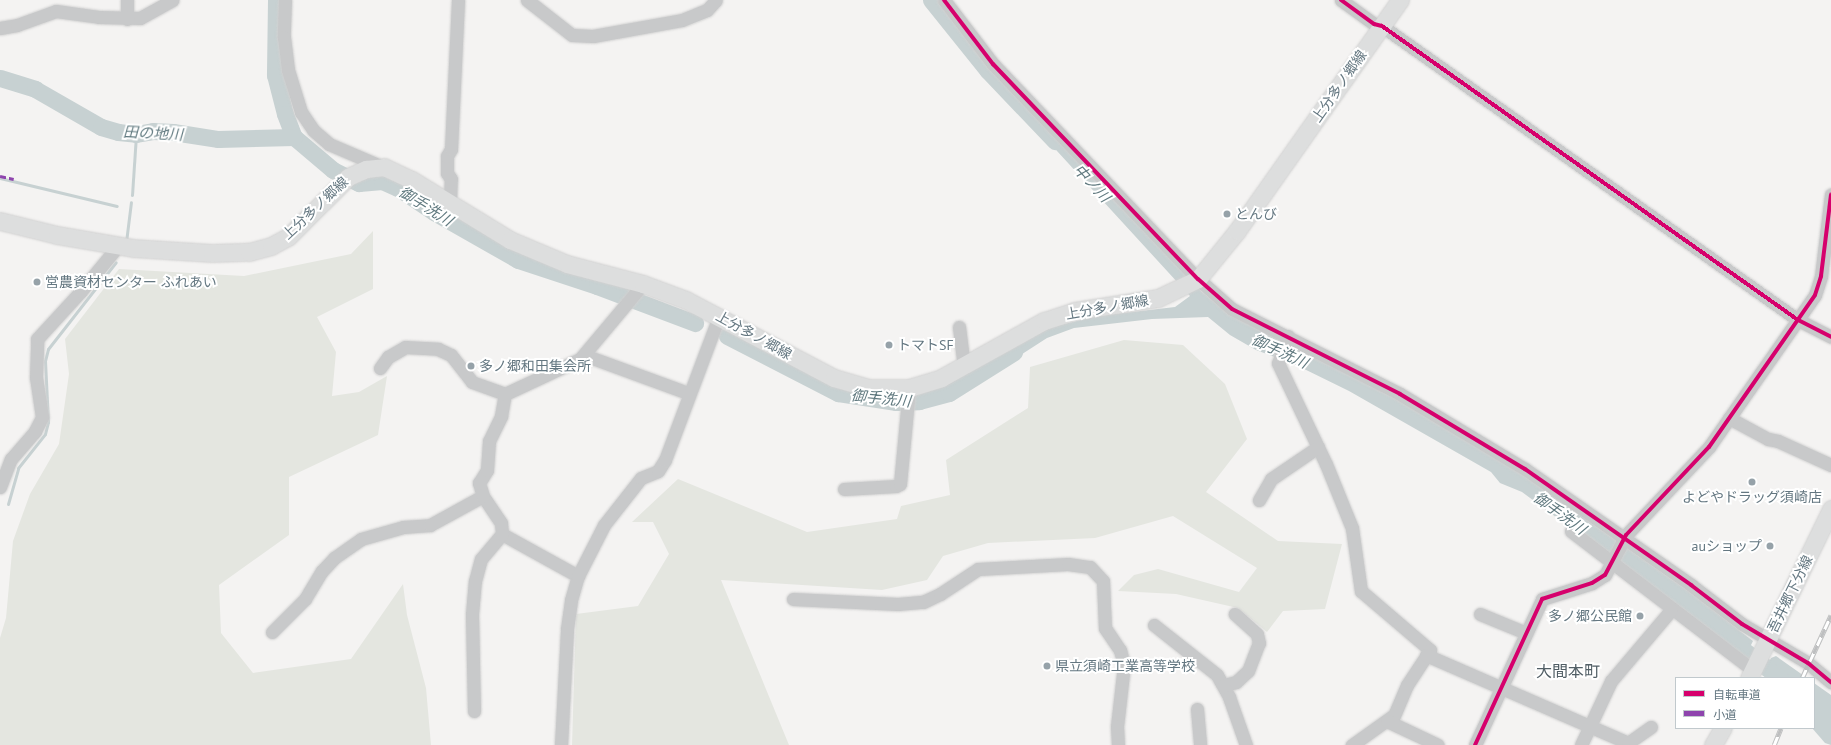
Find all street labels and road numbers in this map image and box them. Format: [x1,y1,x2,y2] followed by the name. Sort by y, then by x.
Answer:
[1308,47,1370,125] street label: 上分多ノ郷線
[279,173,351,243] street label: 上分多ノ郷線
[1064,291,1150,323] street label: 上分多ノ郷線
[713,307,795,363] street label: 上分多ノ郷線
[1764,553,1816,635] street label: 吾井郷下分線

